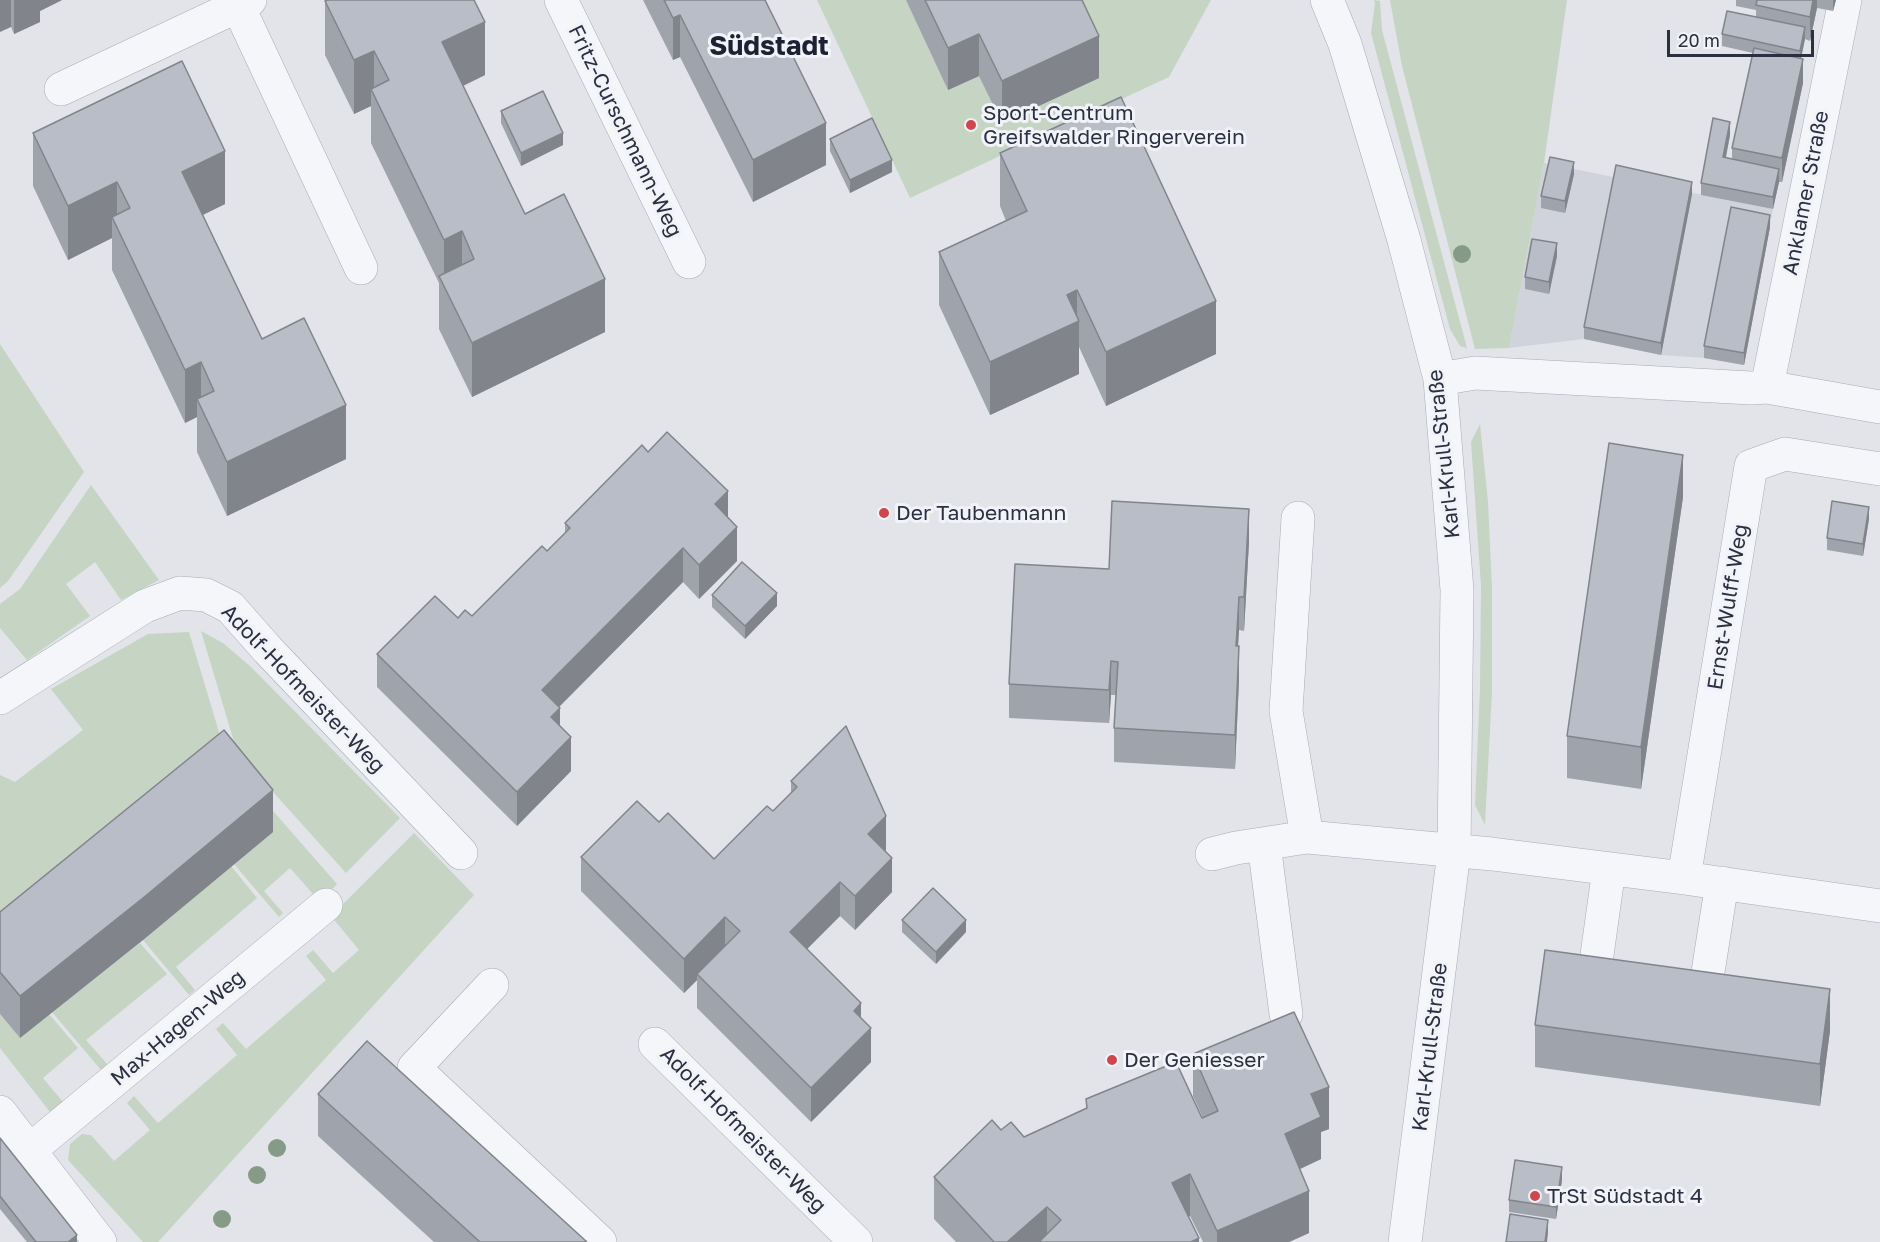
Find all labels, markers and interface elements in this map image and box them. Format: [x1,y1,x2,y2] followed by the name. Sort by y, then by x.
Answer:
[1670,18,1817,56] scale bar
[563,21,687,241] street label: Fritz-Curschmann-Weg
[1678,29,1720,51] text: 20 m
[709,30,829,62] district label: Südstadt
[983,100,1245,150] place label: Sport-Centrum Greifswalder Ringerverein
[1778,108,1834,278] street label: Anklamer Straße
[964,118,978,132] marker: Sport-Centrum Greifswalder Ringerverein
[1423,368,1465,540] street label: Karl-Krull-Straße
[896,500,1066,526] place label: Der Taubenmann
[877,506,891,520] marker: Der Taubenmann
[1702,522,1754,692] street label: Ernst-Wulff-Weg
[216,599,390,779] street label: Adolf-Hofmeister-Weg
[1407,961,1453,1133] street label: Karl-Krull-Straße
[106,965,250,1091] street label: Max-Hagen-Weg
[655,1042,831,1218] street label: Adolf-Hofmeister-Weg
[1124,1047,1265,1073] place label: Der Geniesser
[1105,1053,1119,1067] marker: Der Geniesser
[1547,1183,1703,1209] place label: TrSt Südstadt 4
[1528,1189,1542,1203] marker: TrSt Südstadt 4

